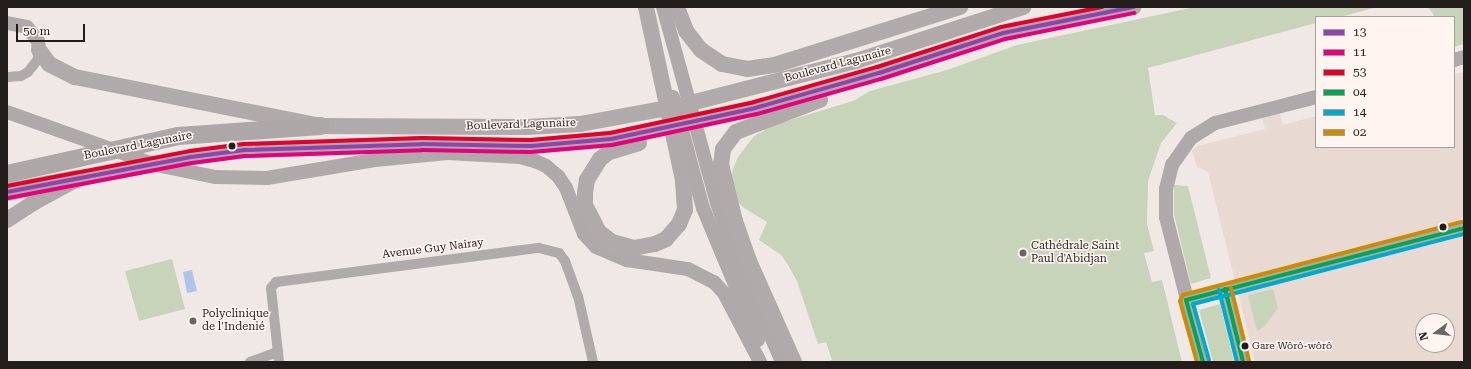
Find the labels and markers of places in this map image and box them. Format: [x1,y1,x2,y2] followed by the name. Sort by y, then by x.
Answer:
[227,141,237,151] unlabelled marker
[1438,222,1448,232] unlabelled marker
[1031,240,1119,266] place label: Cathédrale Saint Paul d'Abidjan
[1018,248,1028,258] marker: Cathédrale Saint Paul d'Abidjan
[202,308,269,334] place label: Polyclinique de l'Indenié
[187,315,199,327] marker: Polyclinique de l'Indenié
[1252,340,1332,352] place label: Gare Wôrô-wôrô
[1240,341,1250,351] marker: Gare Wôrô-wôrô

